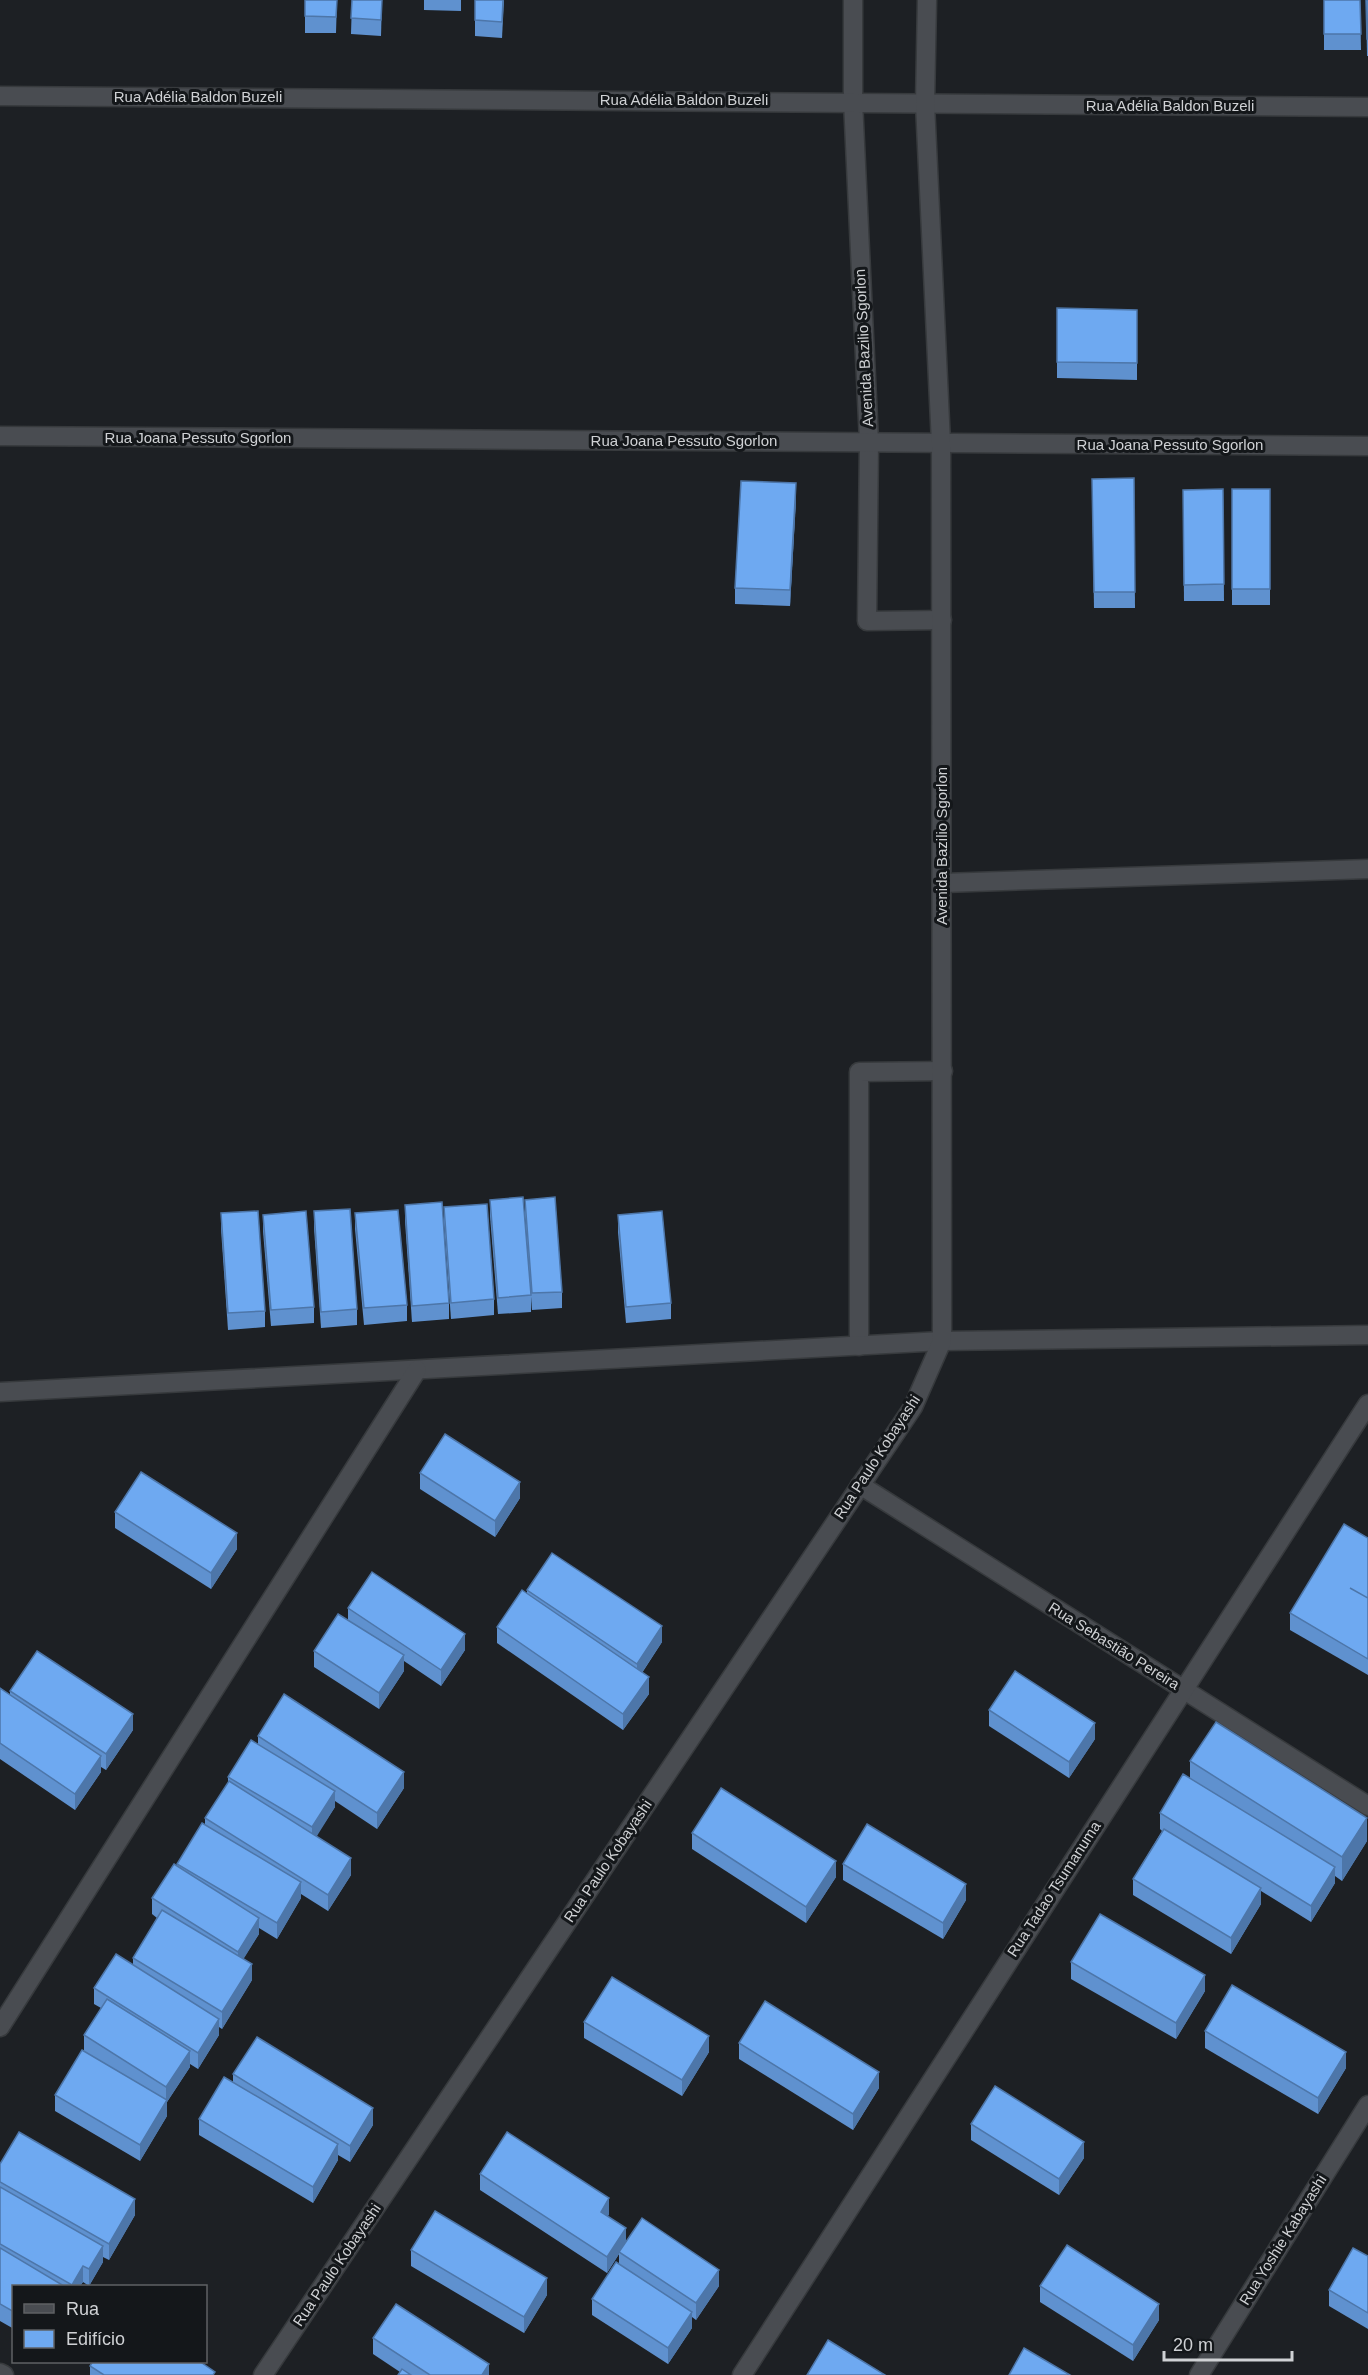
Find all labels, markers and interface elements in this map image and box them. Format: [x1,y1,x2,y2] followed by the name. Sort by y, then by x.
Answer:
[114,88,282,105] street label: Rua Adélia Baldon Buzeli
[600,91,768,108] street label: Rua Adélia Baldon Buzeli
[1086,97,1254,114] street label: Rua Adélia Baldon Buzeli
[851,269,876,427] street label: Avenida Bazilio Sgorlon
[105,429,291,446] street label: Rua Joana Pessuto Sgorlon
[591,432,777,449] street label: Rua Joana Pessuto Sgorlon
[1077,436,1263,453] street label: Rua Joana Pessuto Sgorlon
[933,767,950,925] street label: Avenida Bazilio Sgorlon
[830,1392,923,1522] street label: Rua Paulo Kobayashi
[1046,1598,1183,1693] street label: Rua Sebastião Pereira
[560,1796,655,1925] street label: Rua Paulo Kobayashi
[1003,1817,1104,1960] street label: Rua Tadao Tsumanuma
[1236,2172,1330,2308] street label: Rua Yoshie Kabayashi
[289,2200,384,2329] street label: Rua Paulo Kobayashi
[12,2285,207,2363] legend
[66,2299,100,2319] text: Rua
[1164,2324,1292,2362] scale bar
[66,2329,125,2349] text: Edifício
[1173,2335,1213,2355] text: 20 m

